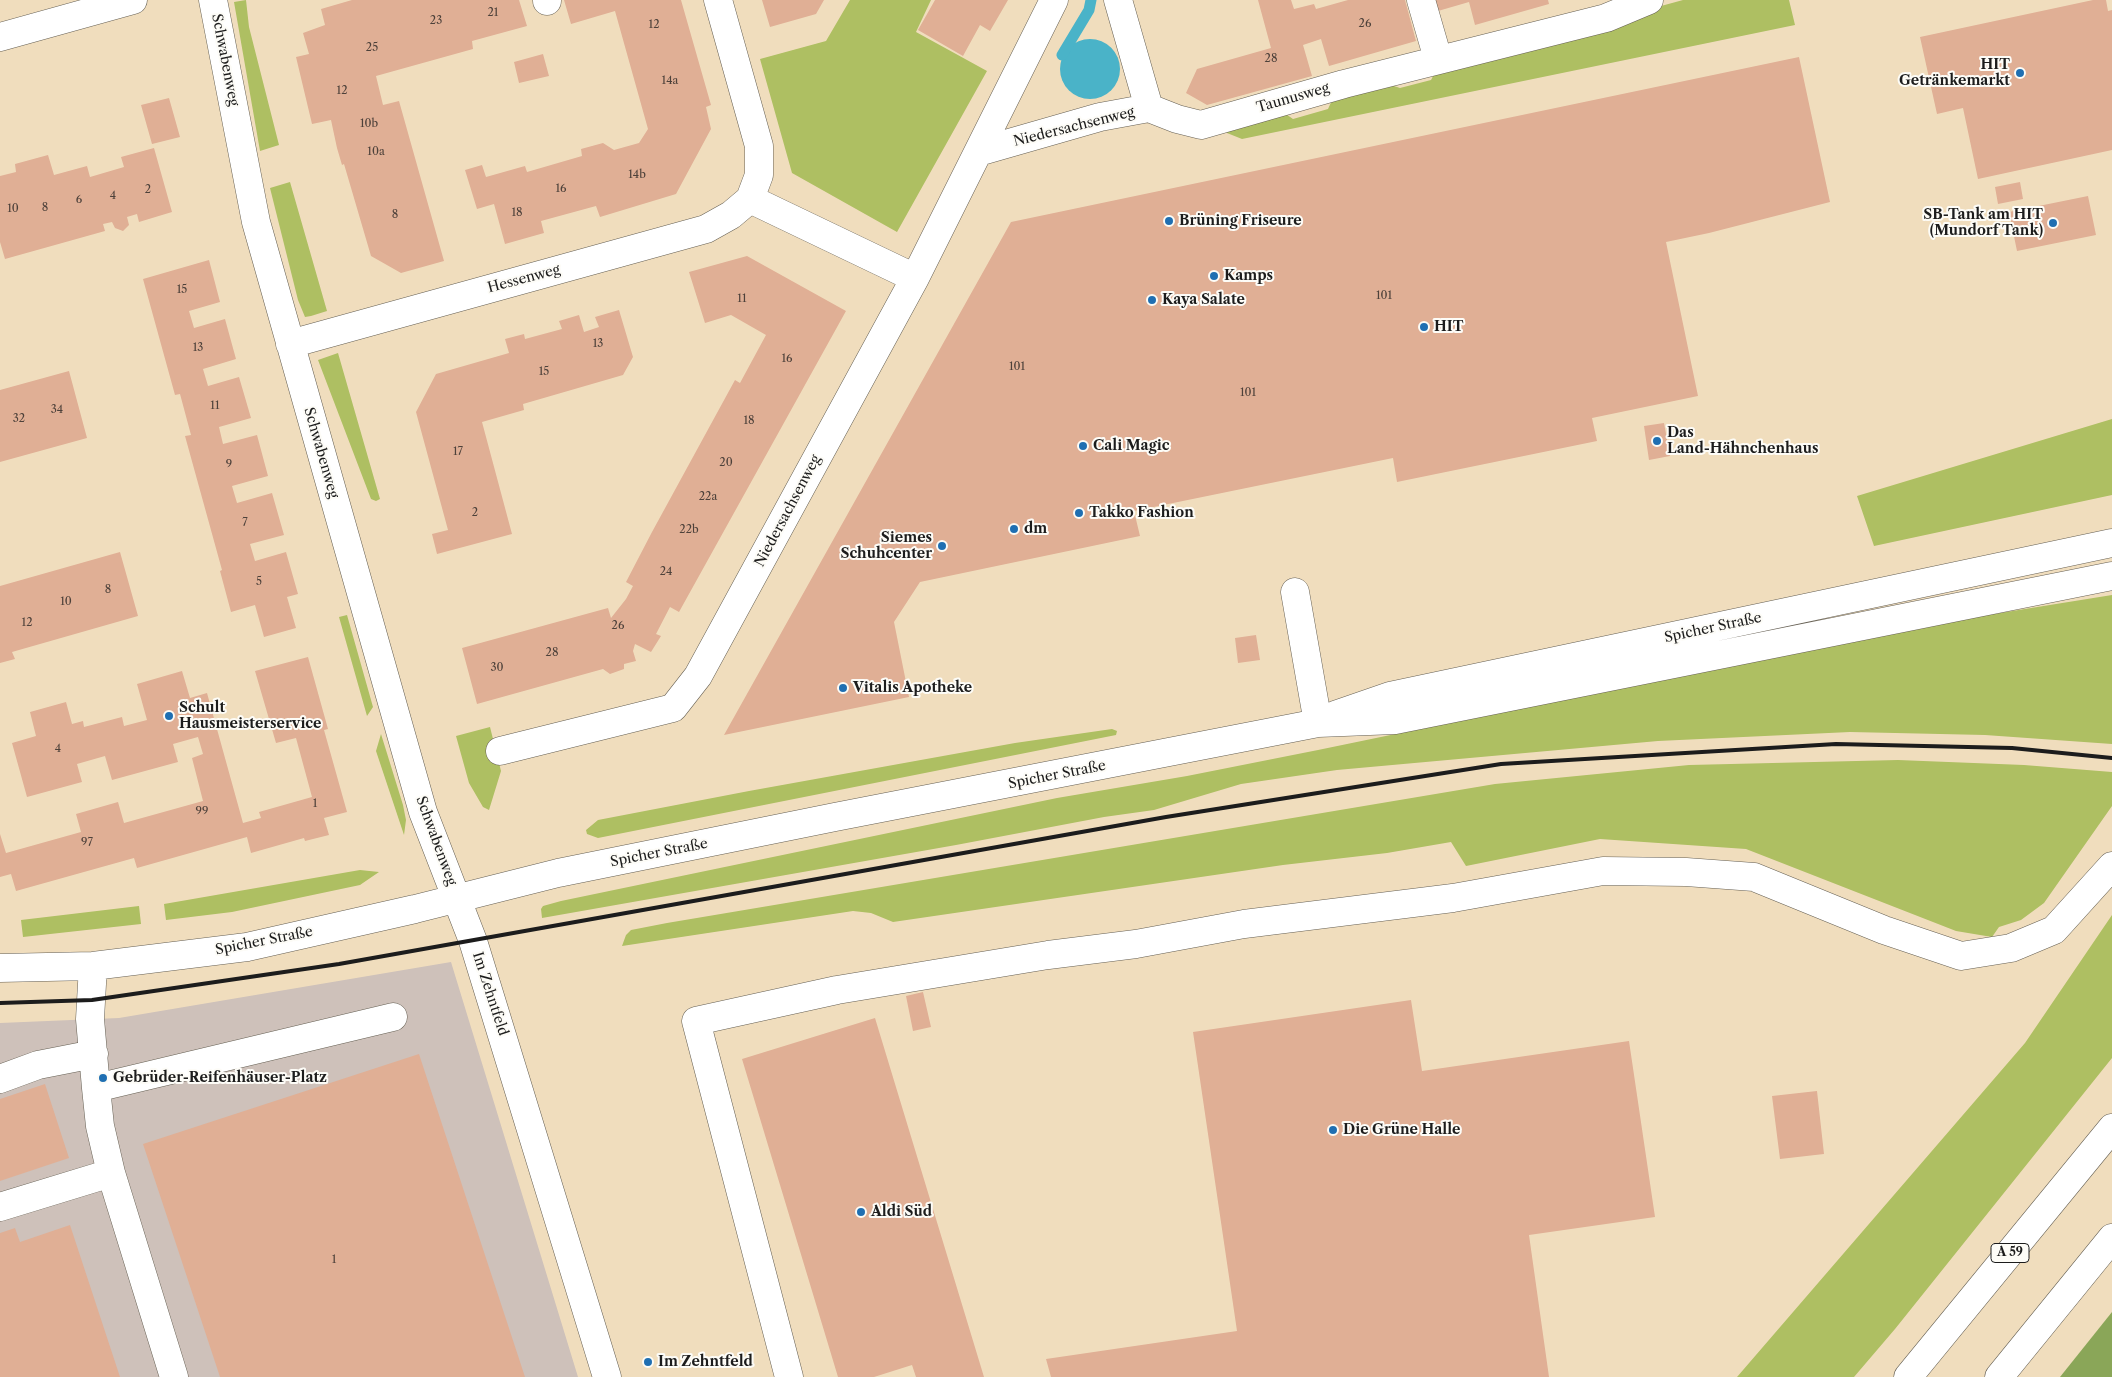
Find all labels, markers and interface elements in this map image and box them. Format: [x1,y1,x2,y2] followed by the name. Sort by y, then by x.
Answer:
[488,6,498,20] house number: 21
[208,12,242,108] street label: Schwabenweg
[430,14,442,28] house number: 23
[1359,17,1371,31] house number: 26
[649,18,659,32] house number: 12
[366,41,378,55] house number: 25
[1265,52,1277,66] house number: 28
[1899,57,2010,90] place label: HIT Getränkemarkt
[2014,67,2026,79] marker: HIT Getränkemarkt
[662,74,678,88] house number: 14a
[1255,80,1331,116] street label: Taunusweg
[337,84,347,98] house number: 12
[1012,104,1136,150] street label: Niedersachsenweg
[360,117,378,131] house number: 10b
[367,145,385,159] house number: 10a
[628,168,646,182] house number: 14b
[555,182,567,196] house number: 16
[145,183,151,197] house number: 2
[110,189,116,203] house number: 4
[76,193,82,207] house number: 6
[42,201,48,215] house number: 8
[7,202,19,216] house number: 10
[511,206,523,220] house number: 18
[1923,207,2043,240] place label: SB-Tank am HIT (Mundorf Tank)
[392,208,398,222] house number: 8
[1179,213,1302,229] place label: Brüning Friseure
[1163,215,1175,227] marker: Brüning Friseure
[2047,217,2059,229] marker: SB-Tank am HIT (Mundorf Tank)
[486,261,562,297] street label: Hessenweg
[1224,268,1273,284] place label: Kamps
[1208,270,1220,282] marker: Kamps
[177,283,187,297] house number: 15
[1376,289,1392,303] house number: 101
[737,292,747,306] house number: 11
[1162,292,1245,308] place label: Kaya Salate
[1146,294,1158,306] marker: Kaya Salate
[1434,319,1463,335] place label: HIT
[1418,321,1430,333] marker: HIT
[593,337,603,351] house number: 13
[193,341,203,355] house number: 13
[781,352,793,366] house number: 16
[1009,360,1025,374] house number: 101
[539,365,549,379] house number: 15
[1240,386,1256,400] house number: 101
[210,399,220,413] house number: 11
[51,403,63,417] house number: 34
[300,406,342,500] street label: Schwabenweg
[13,412,25,426] house number: 32
[743,414,755,428] house number: 18
[1667,425,1818,458] place label: Das Land-Hähnchenhaus
[1651,435,1663,447] marker: Das Land-Hähnchenhaus
[1093,438,1169,454] place label: Cali Magic
[1077,440,1089,452] marker: Cali Magic
[453,445,463,459] house number: 17
[751,452,825,570] street label: Niedersachsenweg
[719,456,733,470] house number: 20
[226,458,232,472] house number: 9
[699,490,717,504] house number: 22a
[1089,505,1194,521] place label: Takko Fashion
[472,506,478,520] house number: 2
[1073,507,1085,519] marker: Takko Fashion
[242,516,248,530] house number: 7
[1024,521,1047,537] place label: dm
[679,523,699,537] house number: 22b
[1008,523,1020,535] marker: dm
[840,530,932,562] place label: Siemes Schuhcenter
[936,540,948,552] marker: Siemes Schuhcenter
[660,565,672,579] house number: 24
[256,575,262,589] house number: 5
[105,583,111,597] house number: 8
[60,595,72,609] house number: 10
[1663,609,1763,647] street label: Spicher Straße
[22,616,32,630] house number: 12
[612,619,624,633] house number: 26
[546,646,558,660] house number: 28
[490,661,504,675] house number: 30
[853,680,972,696] place label: Vitalis Apotheke
[837,682,849,694] marker: Vitalis Apotheke
[179,700,321,732] place label: Schult Hausmeisterservice
[163,710,175,722] marker: Schult Hausmeisterservice
[55,742,61,756] house number: 4
[1007,757,1107,793] street label: Spicher Straße
[412,794,460,888] street label: Schwabenweg
[313,797,317,811] house number: 1
[196,805,208,819] house number: 99
[609,835,709,871] street label: Spicher Straße
[81,836,93,850] house number: 97
[214,923,314,959] street label: Spicher Straße
[469,950,511,1038] street label: Im Zehntfeld
[113,1070,327,1086] place label: Gebrüder-Reifenhäuser-Platz
[97,1072,109,1084] marker: Gebrüder-Reifenhäuser-Platz
[1343,1122,1460,1138] place label: Die Grüne Halle
[1327,1124,1339,1136] marker: Die Grüne Halle
[871,1204,932,1220] place label: Aldi Süd
[855,1206,867,1218] marker: Aldi Süd
[1991,1244,2029,1262] road number: A 59
[332,1253,336,1267] house number: 1
[658,1354,753,1370] place label: Im Zehntfeld
[642,1356,654,1368] marker: Im Zehntfeld

